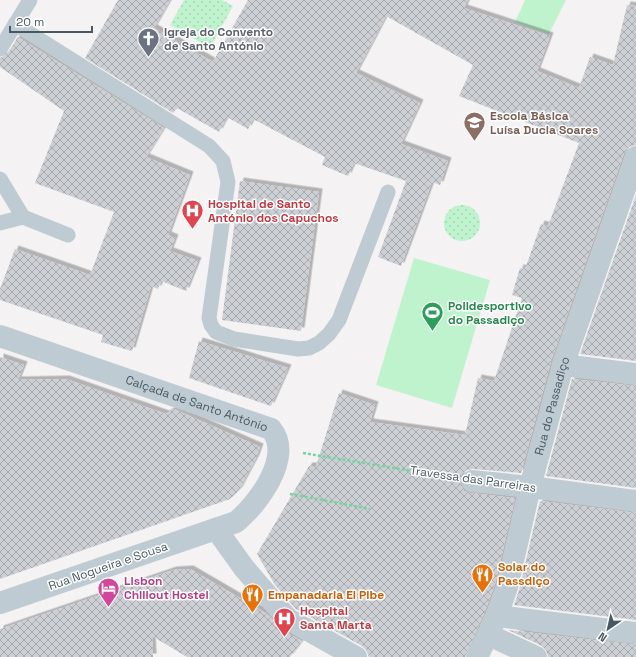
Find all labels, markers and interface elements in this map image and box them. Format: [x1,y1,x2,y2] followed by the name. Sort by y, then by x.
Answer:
[10,8,92,34] scale bar
[16,14,44,30] text: 20 m
[164,24,273,54] place label: Igreja do Convento de Santo António
[136,26,162,59] church icon: Igreja do Convento de Santo António
[490,108,598,138] place label: Escola Básica Luísa Ducla Soares
[462,110,488,143] school or university icon: Escola Básica Luísa Ducla Soares
[208,196,339,226] place label: Hospital de Santo António dos Capuchos
[180,198,206,231] hospital icon: Hospital de Santo António dos Capuchos
[448,298,532,328] place label: Polidesportivo do Passadiço
[420,300,446,333] sports icon: Polidesportivo do Passadiço
[531,354,573,457] street label: Rua do Passadiço
[123,372,270,435] street label: Calçada de Santo António
[409,462,537,496] street label: Travessa das Parreiras
[46,538,170,594] street label: Rua Nogueira e Sousa
[498,559,550,589] place label: Solar do Passdiço
[469,561,495,594] restaurant icon: Solar do Passdiço
[124,573,209,603] place label: Lisbon Chillout Hostel
[96,575,122,608] hotel icon: Lisbon Chillout Hostel
[240,582,266,615] restaurant icon: Empanadaria El Pibe
[268,587,384,603] place label: Empanadaria El Pibe
[300,603,372,633] place label: Hospital Santa Marta
[271,605,297,638] hospital icon: Hospital Santa Marta
[588,609,628,649] north arrow
[595,629,609,645] text: N

